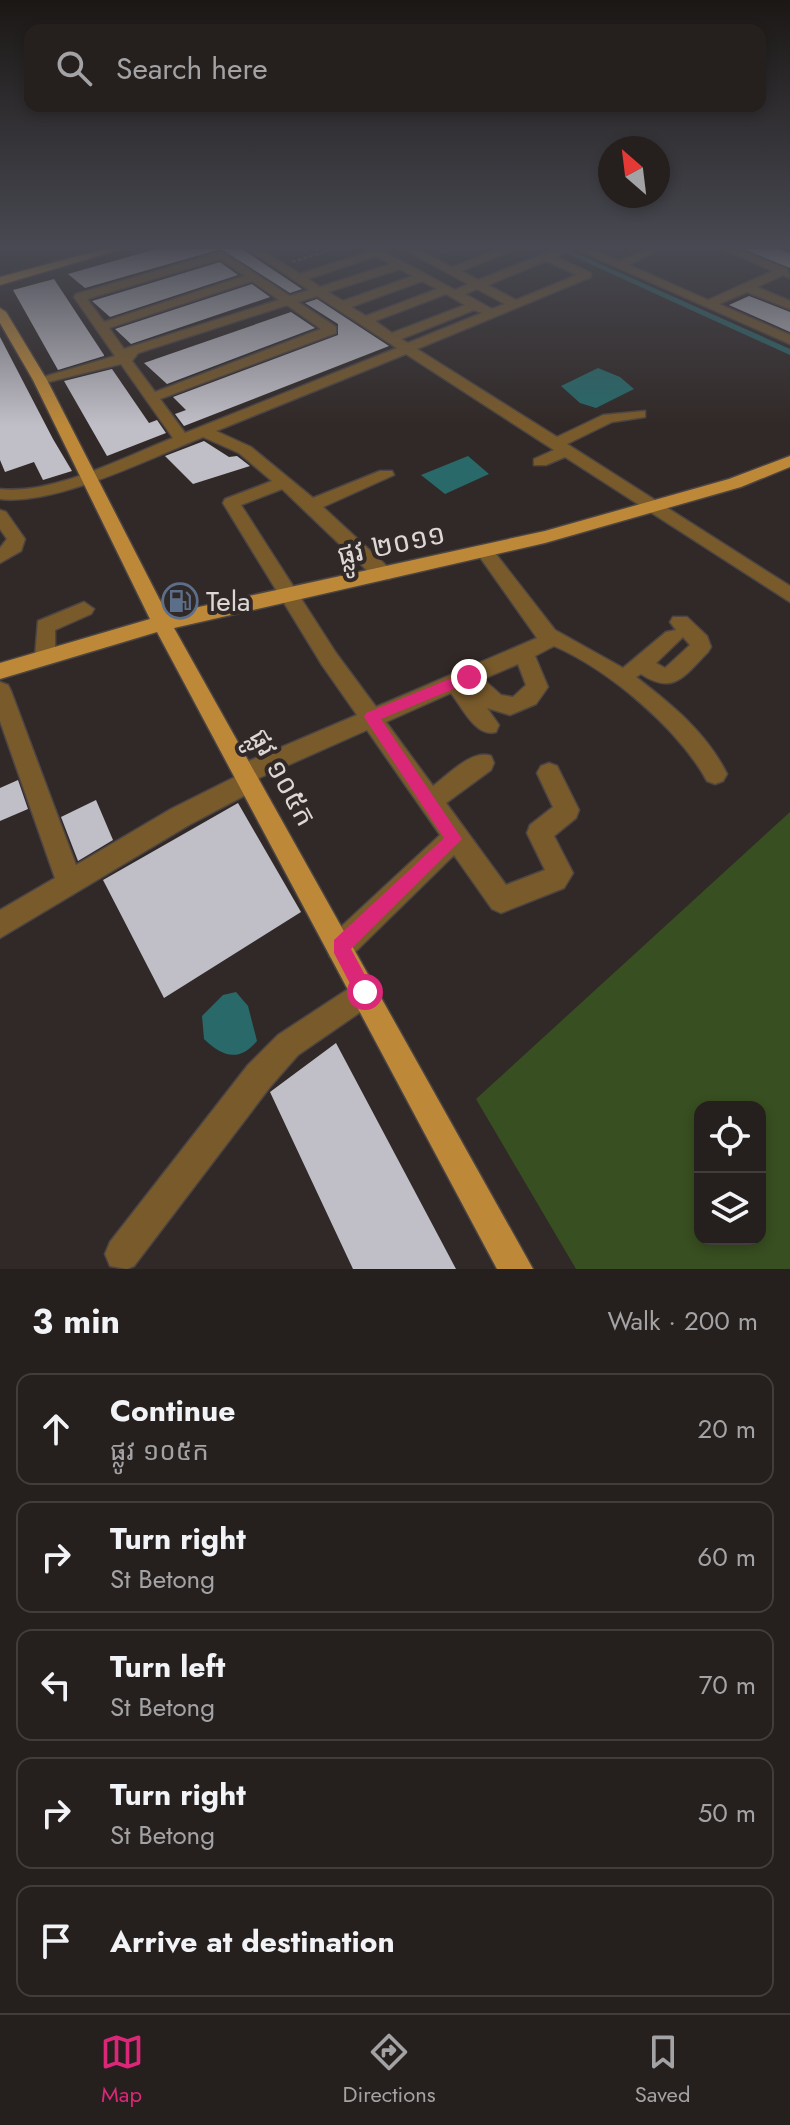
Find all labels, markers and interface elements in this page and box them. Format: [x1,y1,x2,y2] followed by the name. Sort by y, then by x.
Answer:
[24,24,766,112] search box
[52,46,96,90] icon: search
[116,47,268,90] text: Search here
[598,136,670,208] north arrow
[333,513,450,580] street label: ផ្លូវ ២០១១
[206,581,251,622] place label: Tela
[161,582,199,620] fuel station icon: Tela
[451,659,487,695] route end
[235,721,326,836] street label: ផ្លូវ ១០៥ក
[347,974,383,1010] route start
[694,1101,766,1245] map controls
[694,1101,766,1173] button: locate
[694,1173,766,1245] button: layers
[32,1297,120,1346] text: 3 min
[607,1302,758,1340] text: Walk · 200 m
[110,1389,236,1432] text: Continue
[34,1407,78,1451] icon: ahead
[698,1410,756,1448] text: 20 m
[110,1432,209,1470] text: ផ្លូវ ១០៥ក
[110,1517,246,1560] text: Turn right
[34,1535,78,1579] icon: right
[697,1538,756,1576] text: 60 m
[110,1560,215,1598] text: St Betong
[110,1645,225,1688] text: Turn left
[34,1663,78,1707] icon: left
[699,1666,756,1704] text: 70 m
[110,1688,215,1726] text: St Betong
[110,1773,246,1816] text: Turn right
[34,1791,78,1835] icon: right
[698,1794,756,1832] text: 50 m
[110,1816,215,1854] text: St Betong
[34,1919,78,1963] icon: arrive
[110,1920,395,1963] text: Arrive at destination
[100,2030,144,2110] tab: Map
[343,2030,436,2110] tab: Directions
[635,2030,690,2110] tab: Saved

